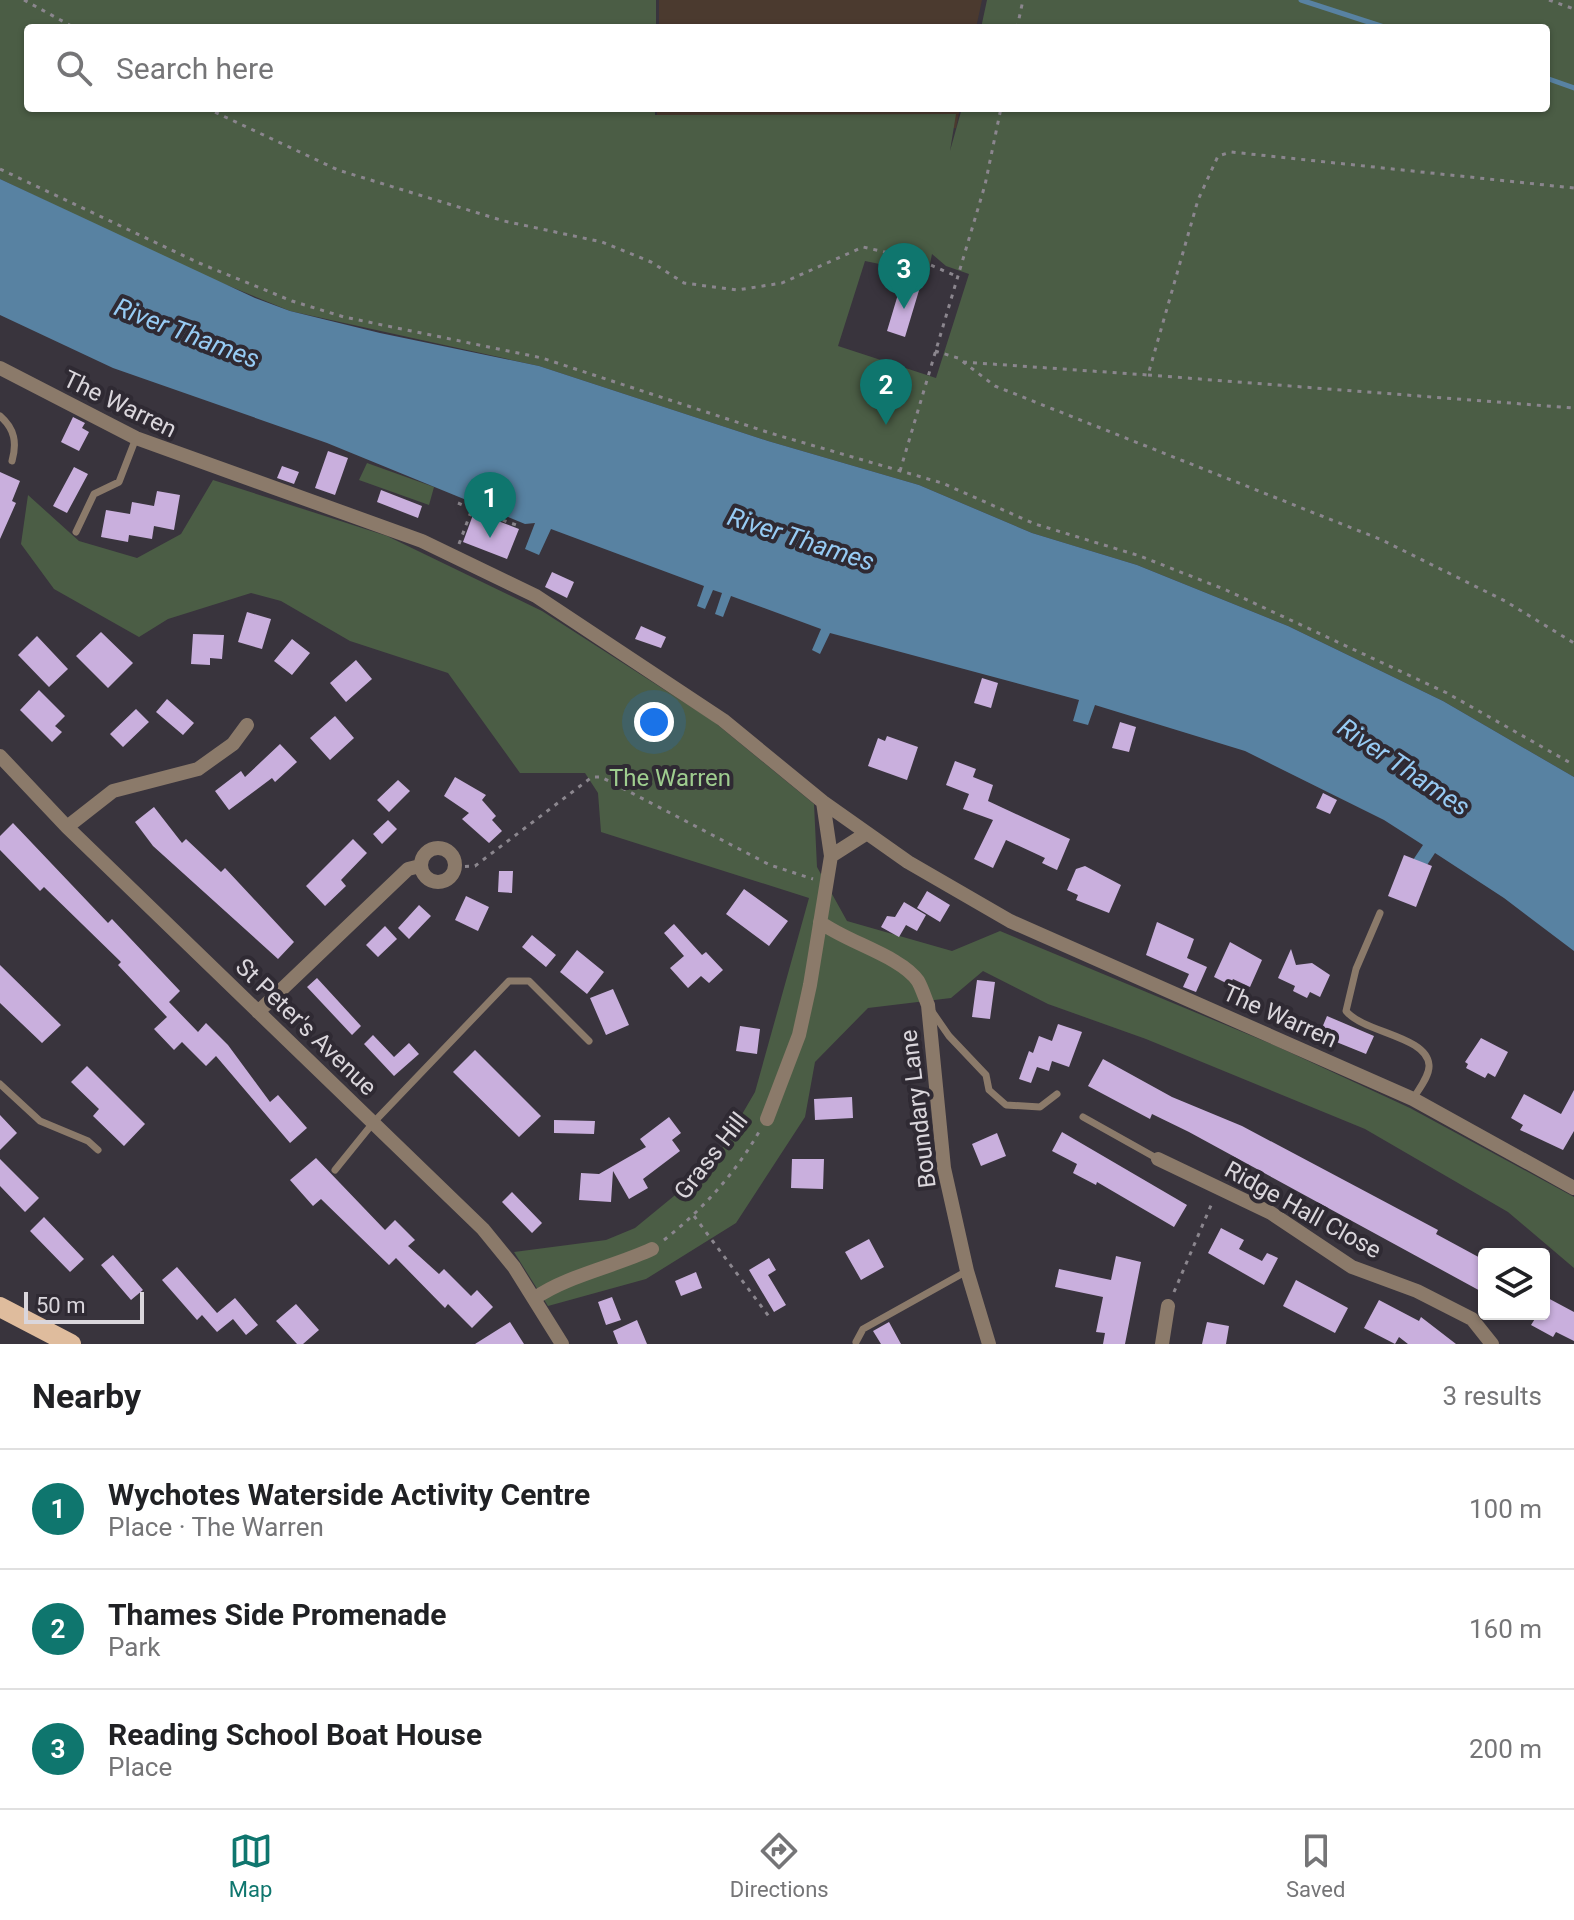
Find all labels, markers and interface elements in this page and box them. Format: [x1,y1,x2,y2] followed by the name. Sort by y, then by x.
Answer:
[24,24,1550,112] search box
[52,46,96,90] icon: search
[116,51,274,86] text: Search here
[878,243,930,309] pin: 3
[110,292,264,374] water label: River Thames
[860,359,912,425] pin: 2
[59,365,181,443] street label: The Warren
[464,472,516,538] pin: 1
[724,501,878,577] water label: River Thames
[634,702,674,742] your location
[1332,712,1476,822] water label: River Thames
[609,764,731,792] park label: The Warren
[230,953,382,1101] street label: St Peter's Avenue
[1218,978,1342,1054] street label: The Warren
[894,1028,942,1190] street label: Boundary Lane
[668,1107,754,1205] street label: Grass Hill
[1220,1155,1386,1265] street label: Ridge Hall Close
[1478,1248,1550,1320] map controls
[1478,1248,1550,1320] button: layers
[24,1288,144,1324] scale bar
[36,1293,85,1318] text: 50 m
[32,1376,141,1416] text: Nearby
[1443,1381,1542,1411] text: 3 results
[108,1477,590,1512] text: Wychotes Waterside Activity Centre
[51,1494,65,1524] text: 1
[1469,1494,1542,1524] text: 100 m
[108,1512,324,1542] text: Place · The Warren
[108,1597,446,1632] text: Thames Side Promenade
[51,1614,65,1644] text: 2
[1469,1614,1542,1644] text: 160 m
[108,1632,160,1662] text: Park
[108,1717,482,1752] text: Reading School Boat House
[51,1734,65,1764] text: 3
[1469,1734,1542,1764] text: 200 m
[108,1752,172,1782] text: Place
[229,1829,273,1902] tab: Map
[730,1829,829,1902] tab: Directions
[1286,1829,1345,1902] tab: Saved

